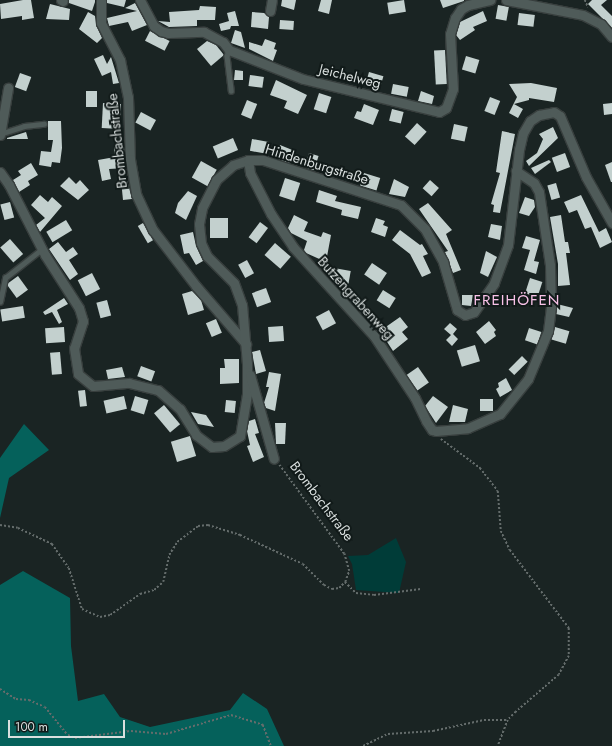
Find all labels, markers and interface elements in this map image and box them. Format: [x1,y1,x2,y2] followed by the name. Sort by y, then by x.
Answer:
[317,60,383,92] street label: Jeichelweg
[104,93,130,189] street label: Brombachstraße
[263,140,371,188] street label: Hindenburgstraße
[314,253,398,343] street label: Butzengrabenweg
[474,292,560,310] district label: FREIHÖFEN
[287,458,357,544] street label: Brombachstraße
[10,712,127,738] scale bar
[15,718,48,736] text: 100 m

